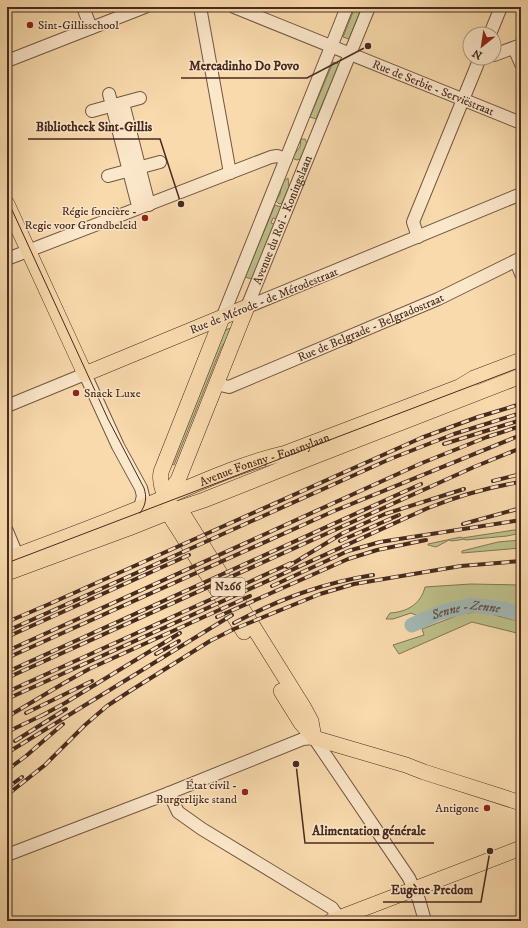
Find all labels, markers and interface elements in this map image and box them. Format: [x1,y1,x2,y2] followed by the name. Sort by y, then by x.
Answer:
[38,18,119,33] place label: Sint-Gillisschool
[25,20,35,30] marker: Sint-Gillisschool
[462,26,502,66] north arrow
[470,45,485,62] text: N
[181,53,307,78] callout: Mercadinho Do Povo
[370,56,497,119] street label: Rue de Serbie - Serviëstraat
[189,58,300,74] text: Mercadinho Do Povo
[28,114,160,139] callout: Bibliotheek Sint-Gillis
[36,119,153,135] text: Bibliotheek Sint-Gillis
[249,152,316,287] street label: Avenue du Roi - Koningslaan
[25,204,137,233] place label: Régie foncière - Regie voor Grondbeleid
[140,213,150,223] marker: Régie foncière - Regie voor Grondbeleid
[188,264,341,338] street label: Rue de Mérode - de Mérodestraat
[295,290,446,365] street label: Rue de Belgrade - Belgradostraat
[84,386,141,401] place label: Snack Luxe
[71,388,81,398] marker: Snack Luxe
[197,429,332,490] street label: Avenue Fonsny - Fonsnylaan
[211,578,245,596] road number: N266
[428,597,502,624] water label: Senne - Zenne
[156,778,237,807] place label: État civil - Burgerlijke stand
[240,787,250,797] marker: État civil - Burgerlijke stand
[435,801,479,816] place label: Antigone
[482,803,492,813] marker: Antigone
[305,818,434,843] callout: Alimentation générale
[311,823,427,840] text: Alimentation générale
[383,877,481,902] callout: Eugène Predom
[391,882,473,899] text: Eugène Predom

